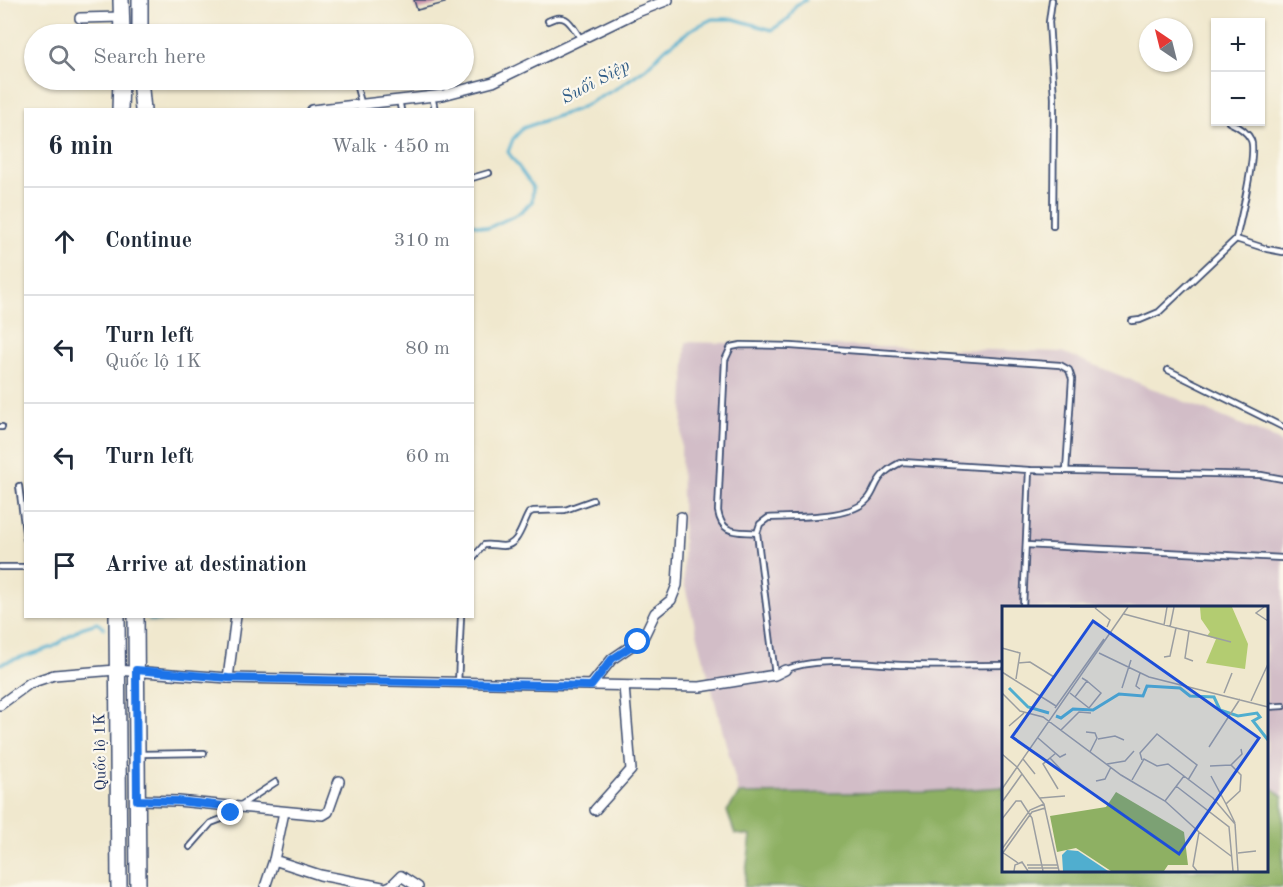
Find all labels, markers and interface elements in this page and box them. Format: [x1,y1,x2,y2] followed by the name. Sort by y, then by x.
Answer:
[1139,18,1193,72] north arrow
[1211,18,1265,126] map controls
[1211,18,1265,72] button: +
[24,24,474,90] search box
[45,41,78,74] icon: search
[93,46,206,68] text: Search here
[558,56,633,107] water label: Suối Siệp
[1211,72,1265,126] button: −
[48,134,113,160] text: 6 min
[331,137,450,157] text: Walk · 450 m
[48,225,81,258] icon: ahead
[105,230,192,252] text: Continue
[394,231,450,251] text: 310 m
[105,325,194,347] text: Turn left
[48,333,81,366] icon: left
[405,339,450,359] text: 80 m
[105,352,202,372] text: Quốc lộ 1K
[48,441,81,474] icon: left
[105,446,194,468] text: Turn left
[405,447,450,467] text: 60 m
[48,549,81,582] icon: arrive
[105,554,307,576] text: Arrive at destination
[1002,606,1268,872] inset map
[624,628,650,654] route start
[90,713,110,791] street label: Quốc lộ 1K
[217,799,243,825] route end

